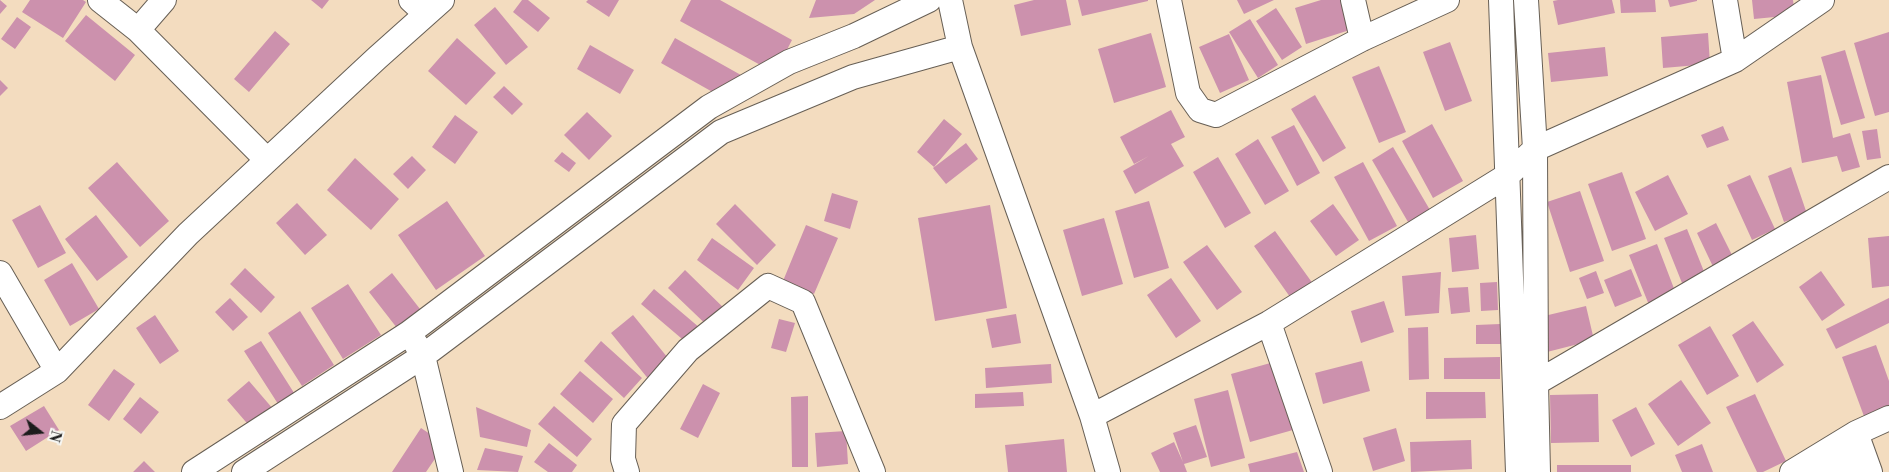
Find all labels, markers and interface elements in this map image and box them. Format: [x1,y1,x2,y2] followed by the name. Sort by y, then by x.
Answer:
[15,407,65,457] north arrow
[44,428,65,444] text: N

